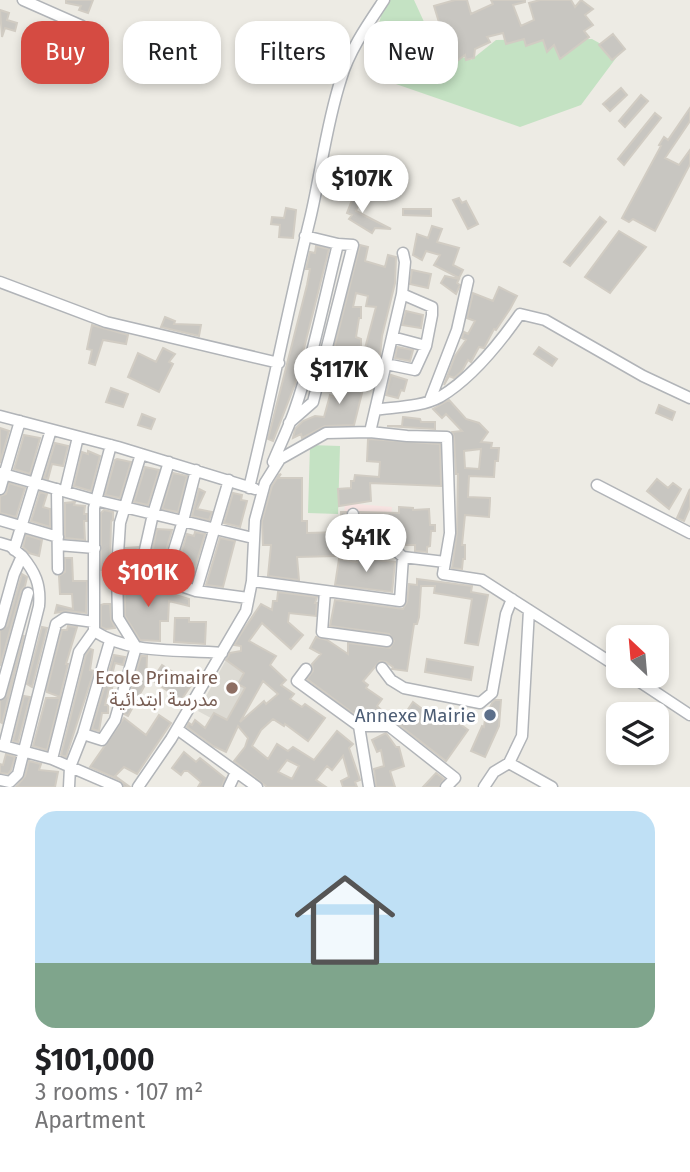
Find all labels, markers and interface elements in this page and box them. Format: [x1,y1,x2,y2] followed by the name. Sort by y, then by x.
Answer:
[21,21,109,84] chip: Buy
[123,21,221,84] chip: Rent
[235,21,350,84] chip: Filters
[364,21,458,84] chip: New
[313,156,411,215] pin: $107K
[332,164,392,192] text: $107K
[290,346,388,406] pin: $117K
[310,355,368,383] text: $117K
[325,514,407,574] pin: $41K
[341,523,391,551] text: $41K
[99,550,197,609] pin: $101K
[118,558,178,586] text: $101K
[606,625,668,688] north arrow
[606,625,669,765] map controls
[95,666,218,711] place label: Ecole Primaire مدرسة ابتدائية
[224,680,240,696] marker: Ecole Primaire مدرسة ابتدائية
[606,702,669,765] button: layers
[355,704,476,727] place label: Annexe Mairie
[482,707,498,723] marker: Annexe Mairie
[282,857,408,983] icon: home
[35,1042,155,1078] text: $101,000
[35,1078,203,1106] text: 3 rooms · 107 m²
[35,1106,145,1134] text: Apartment

